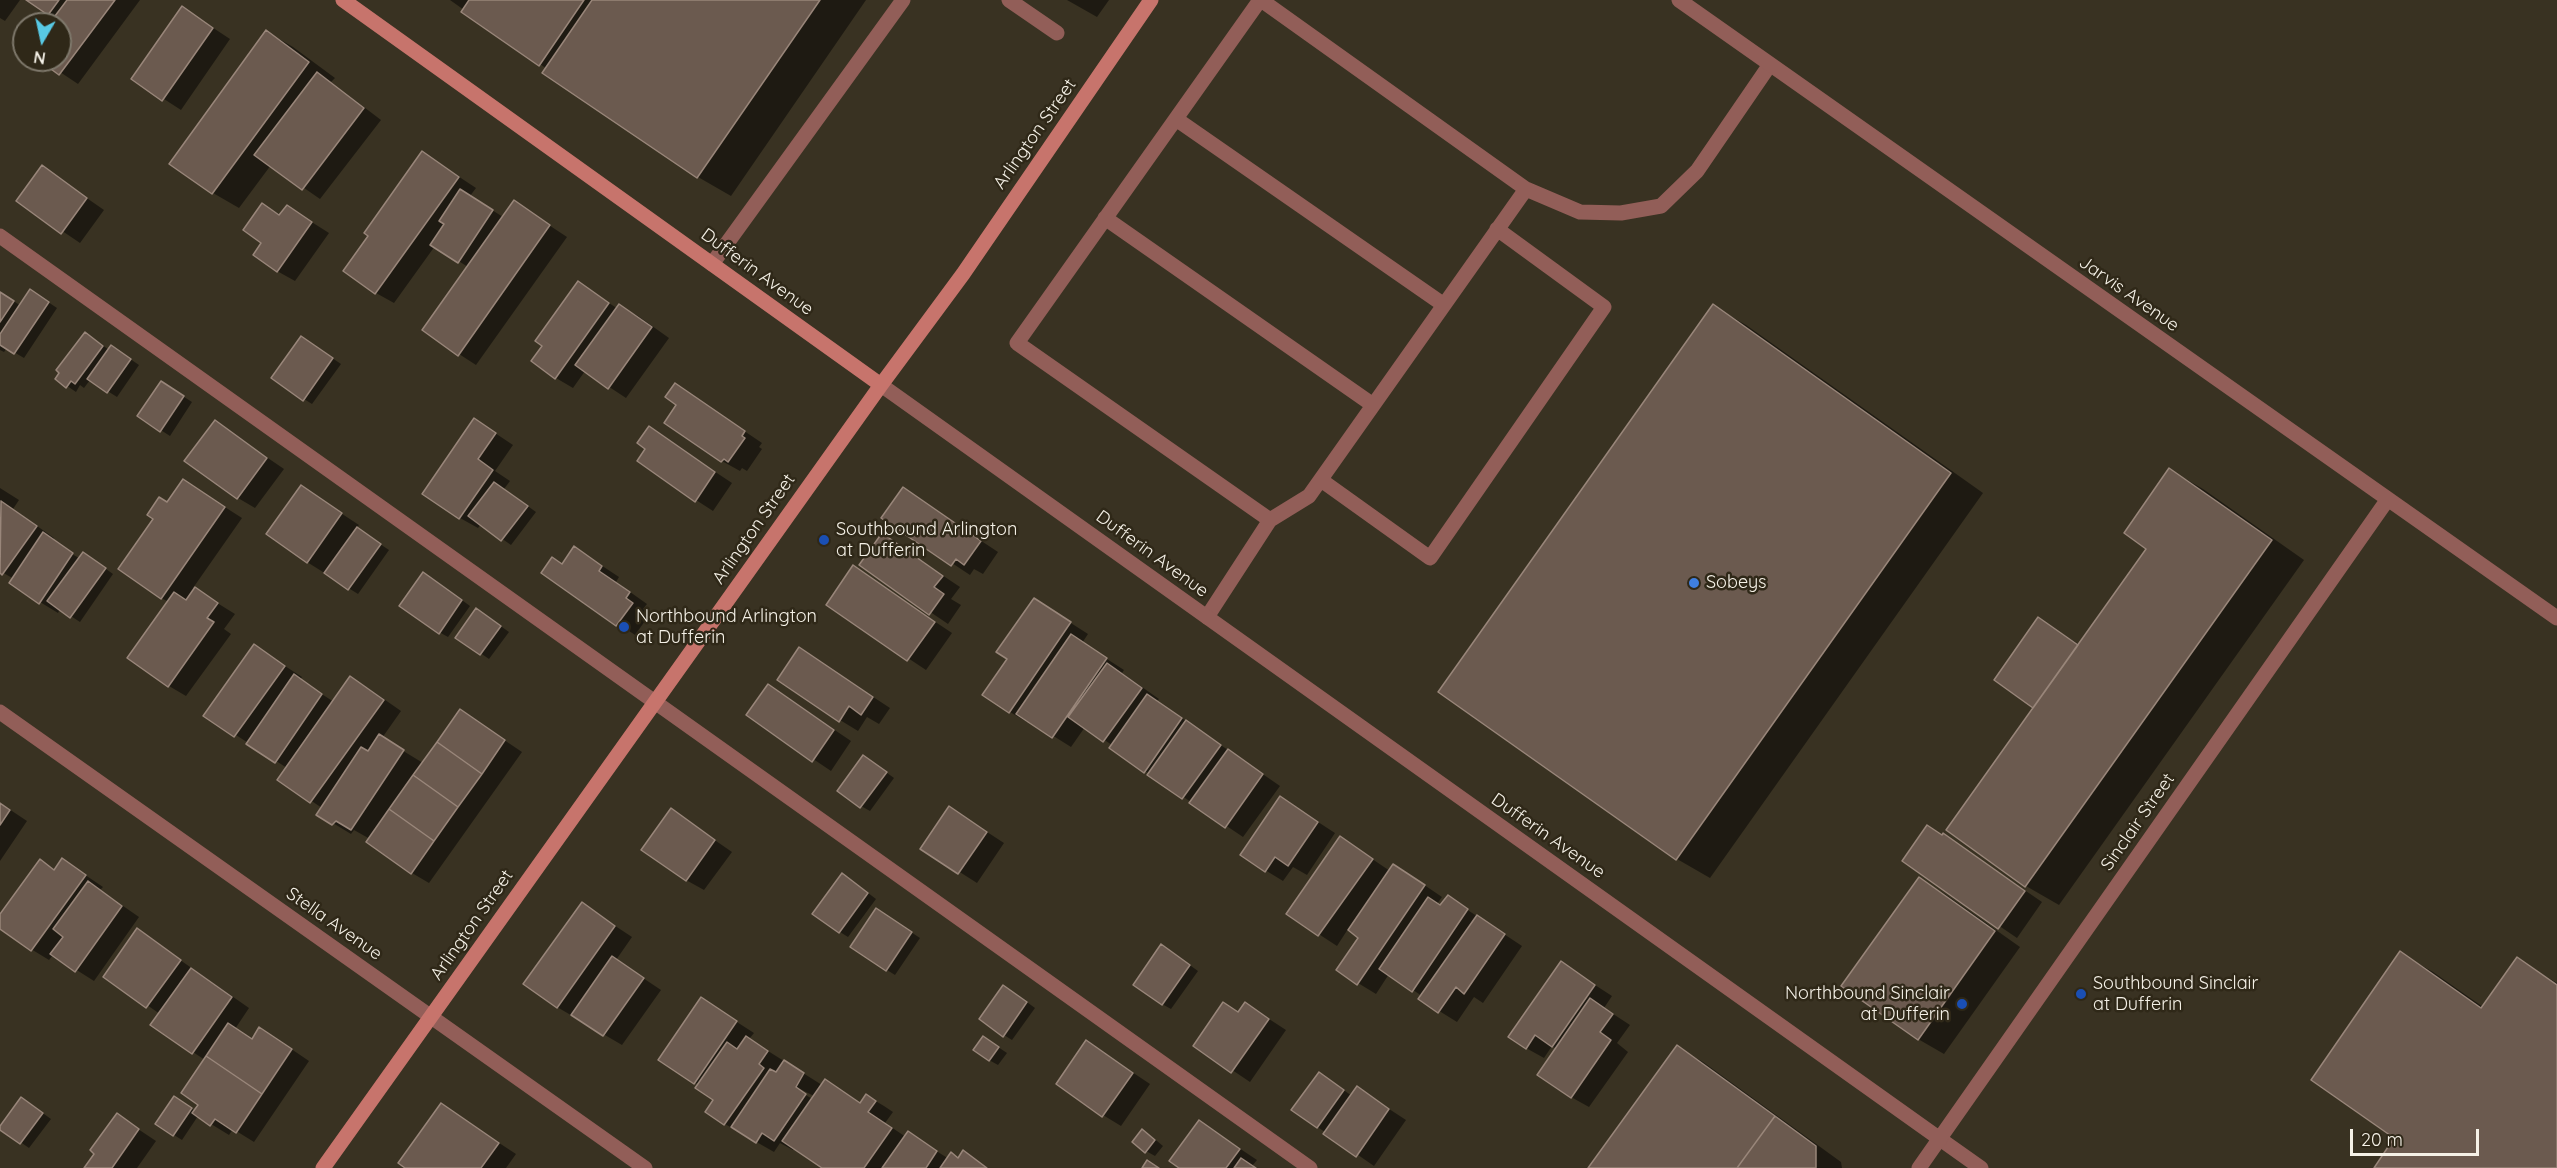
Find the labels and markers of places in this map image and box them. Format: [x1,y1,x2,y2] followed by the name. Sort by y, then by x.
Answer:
[836,519,1017,562] place label: Southbound Arlington at Dufferin
[817,533,831,547] marker: Southbound Arlington at Dufferin
[1706,572,1766,594] place label: Sobeys
[1687,576,1701,590] marker: Sobeys
[636,606,817,648] place label: Northbound Arlington at Dufferin
[617,620,631,634] marker: Northbound Arlington at Dufferin
[2093,973,2258,1016] place label: Southbound Sinclair at Dufferin
[1785,983,1950,1026] place label: Northbound Sinclair at Dufferin
[2074,987,2088,1001] marker: Southbound Sinclair at Dufferin
[1955,997,1969,1011] marker: Northbound Sinclair at Dufferin

